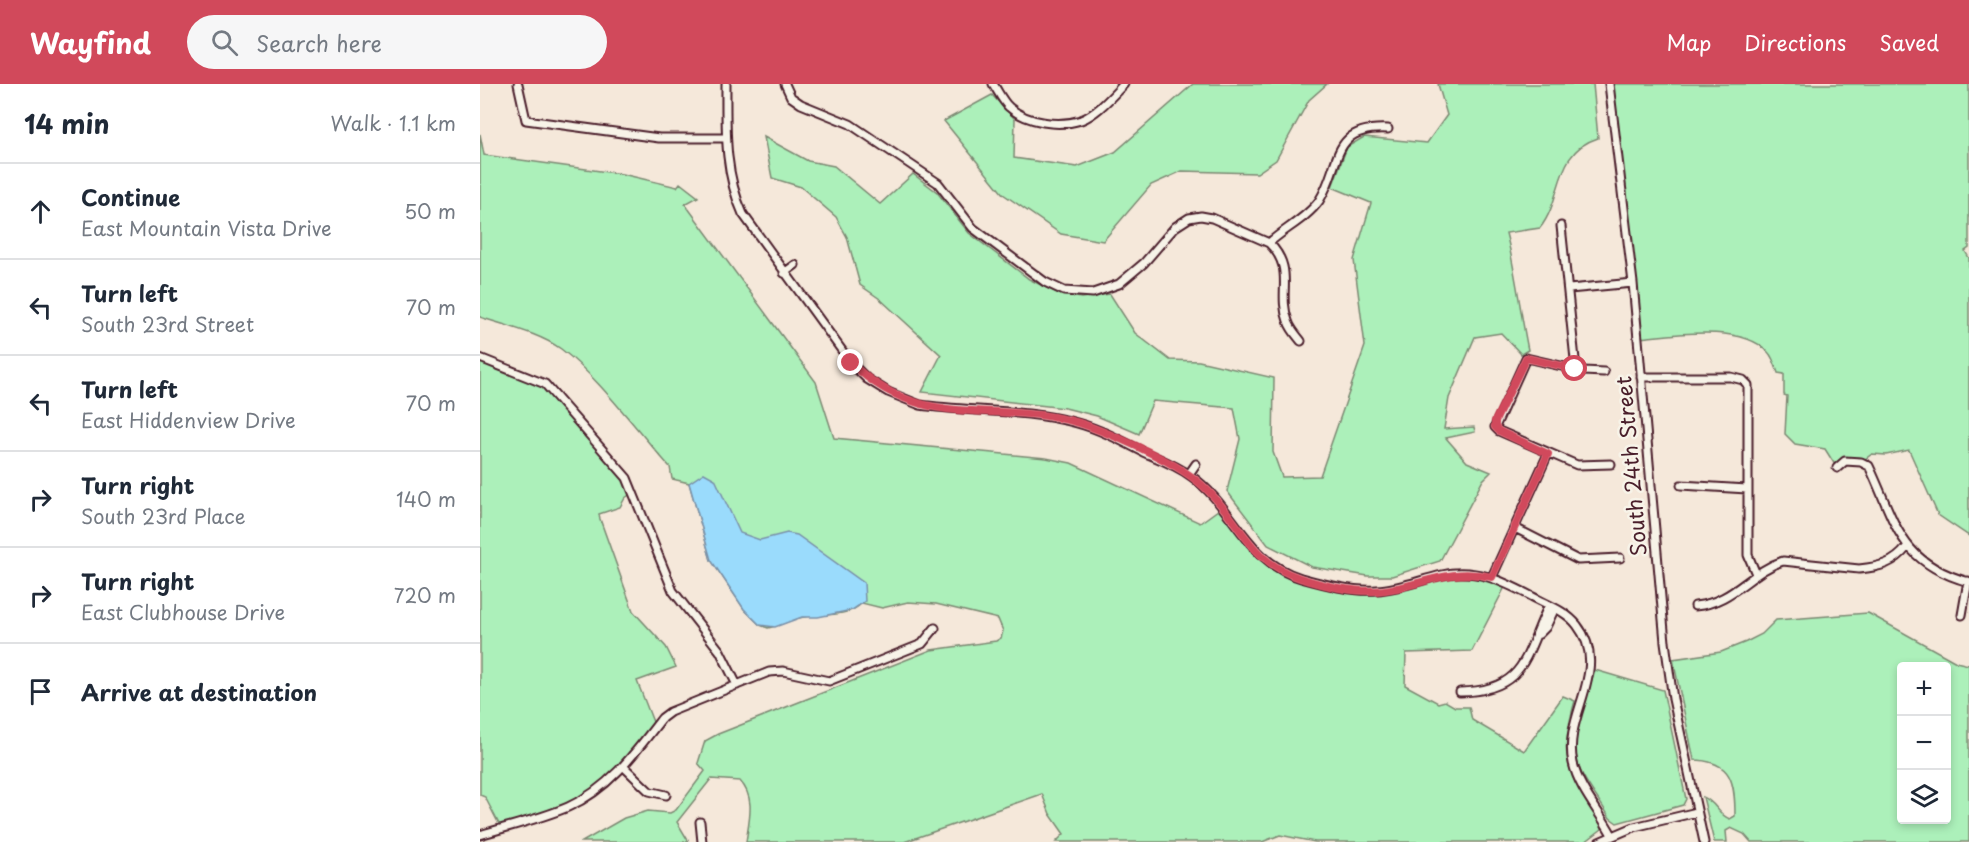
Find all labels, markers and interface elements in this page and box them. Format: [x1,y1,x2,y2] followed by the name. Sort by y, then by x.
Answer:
[187,15,607,69] search box
[30,21,151,64] text: Wayfind
[208,26,241,59] icon: search
[256,26,382,59] text: Search here
[1666,26,1711,58] text: Map
[1744,26,1846,58] text: Directions
[1879,26,1939,58] text: Saved
[24,104,110,143] text: 14 min
[331,108,456,138] text: Walk · 1.1 km
[81,180,180,213] text: Continue
[24,195,57,228] icon: ahead
[404,196,456,226] text: 50 m
[81,213,332,243] text: East Mountain Vista Drive
[81,276,178,309] text: Turn left
[24,291,57,324] icon: left
[406,292,456,322] text: 70 m
[81,309,254,339] text: South 23rd Street
[837,349,863,375] route end
[1561,355,1587,381] route start
[81,372,178,405] text: Turn left
[1606,375,1654,557] street label: South 24th Street
[24,387,57,420] icon: left
[406,388,456,418] text: 70 m
[81,405,296,435] text: East Hiddenview Drive
[81,468,194,501] text: Turn right
[24,483,57,516] icon: right
[396,484,456,514] text: 140 m
[81,501,246,531] text: South 23rd Place
[81,564,194,597] text: Turn right
[24,579,57,612] icon: right
[394,580,456,610] text: 720 m
[81,597,285,627] text: East Clubhouse Drive
[1897,662,1951,824] map controls
[1897,662,1951,716] button: +
[24,675,57,708] icon: arrive
[81,675,317,708] text: Arrive at destination
[1897,716,1951,770] button: −
[1897,770,1951,824] button: layers

